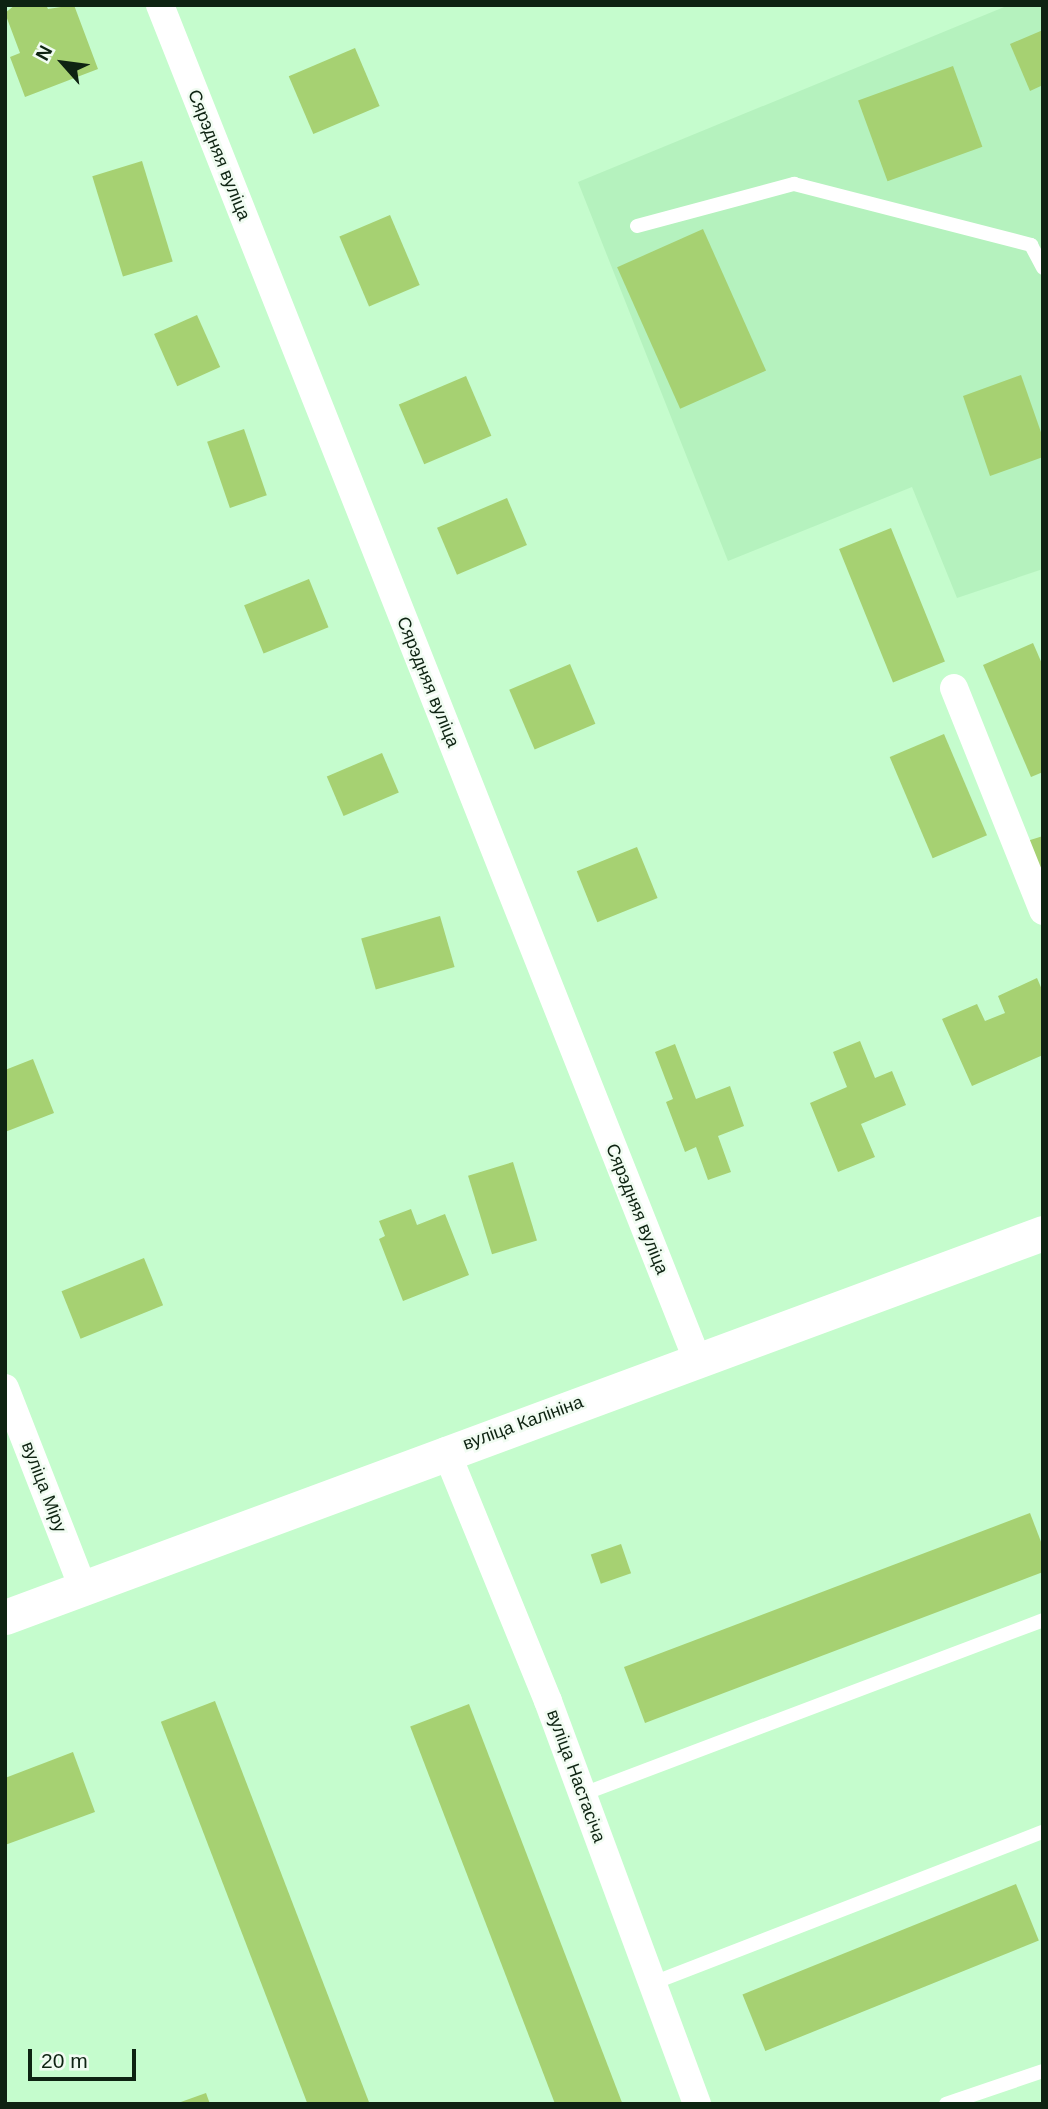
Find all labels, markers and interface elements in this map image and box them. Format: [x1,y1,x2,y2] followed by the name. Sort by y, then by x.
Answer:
[28,28,98,98] north arrow
[32,42,57,64] text: N
[183,86,255,224] street label: Сярэдняя вуліца
[392,613,464,751] street label: Сярэдняя вуліца
[601,1140,673,1278] street label: Сярэдняя вуліца
[460,1391,586,1455] street label: вуліца Калініна
[17,1439,71,1535] street label: вуліца Міру
[542,1707,610,1845] street label: вуліца Настасіча
[32,2036,140,2080] scale bar
[41,2049,88,2072] text: 20 m

